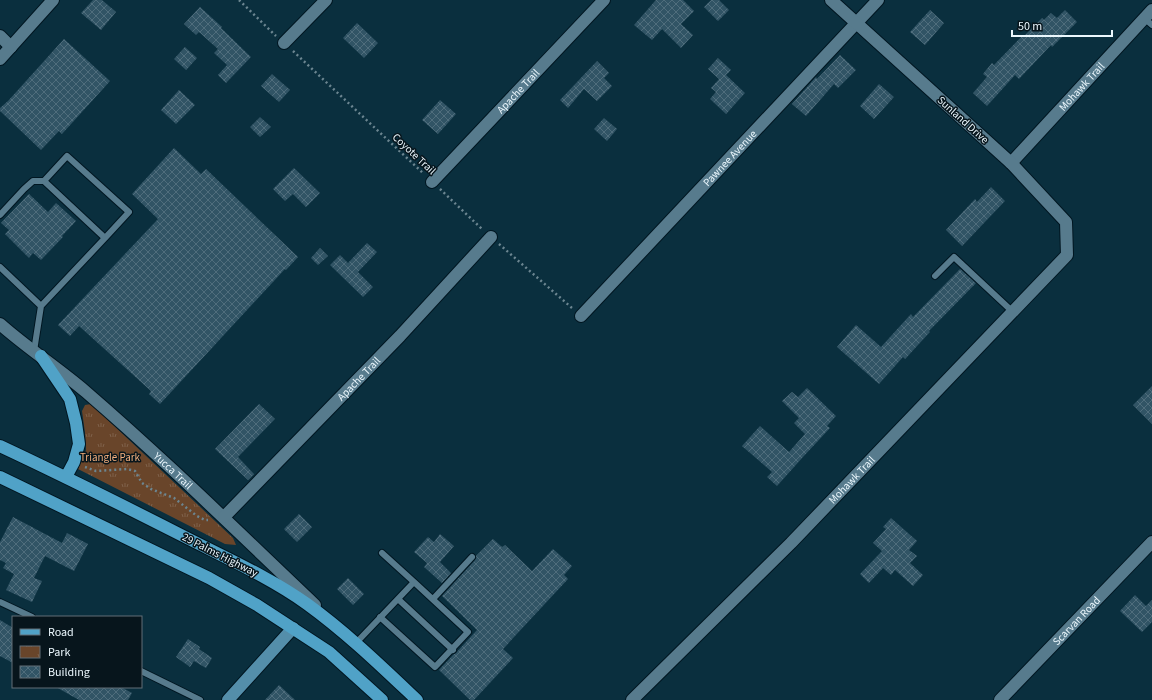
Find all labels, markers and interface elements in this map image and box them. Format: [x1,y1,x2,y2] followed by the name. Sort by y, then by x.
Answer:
[1012,12,1112,38] scale bar
[1018,18,1042,35] text: 50 m
[1055,59,1108,114] street label: Mohawk Trail
[493,65,543,117] street label: Apache Trail
[934,93,992,147] street label: Sunland Drive
[699,126,760,189] street label: Pawnee Avenue
[389,130,439,178] street label: Coyote Trail
[334,353,384,404] street label: Apache Trail
[150,448,196,493] street label: Yucca Trail
[80,450,141,465] park label: Triangle Park
[825,452,878,507] street label: Mohawk Trail
[180,529,260,581] street label: 29 Palms Highway
[1049,593,1103,649] street label: Scarvan Road
[12,616,142,688] legend
[48,624,74,641] text: Road
[48,644,70,661] text: Park
[48,664,90,681] text: Building

